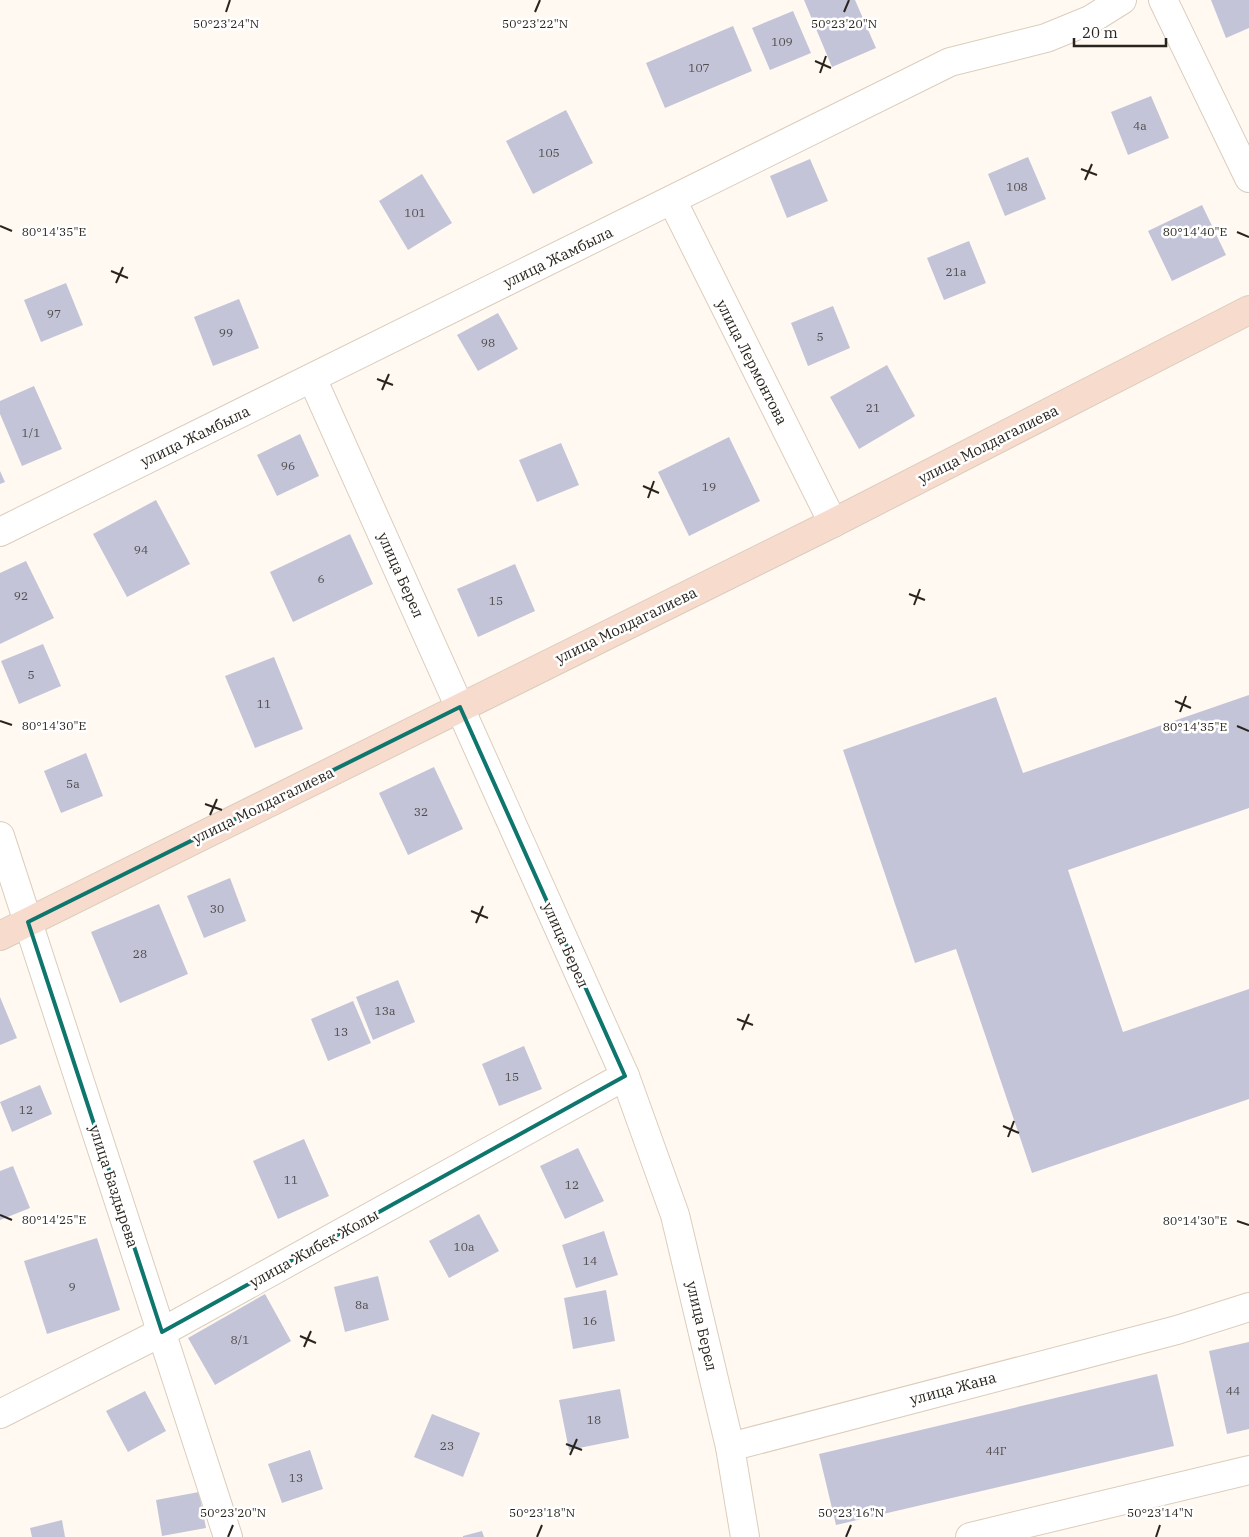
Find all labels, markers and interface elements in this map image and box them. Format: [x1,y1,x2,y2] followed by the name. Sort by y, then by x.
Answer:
[1074,15,1166,47] scale bar
[193,16,259,31] text: 50°23'24"N
[502,16,568,31] text: 50°23'22"N
[811,16,877,31] text: 50°23'20"N
[1082,23,1118,42] text: 20 m
[771,34,793,49] house number: 109
[688,60,710,75] house number: 107
[1133,118,1147,133] house number: 4а
[538,145,560,160] house number: 105
[1006,179,1028,194] house number: 108
[404,205,426,220] house number: 101
[500,222,616,292] street label: улица Жамбыла
[22,224,86,239] text: 80°14'35"E
[1163,224,1227,239] text: 80°14'40"E
[946,264,967,279] house number: 21а
[712,296,792,428] street label: улица Лермонтова
[47,306,61,321] house number: 97
[219,325,233,340] house number: 99
[816,329,824,344] house number: 5
[481,335,495,350] house number: 98
[866,400,880,415] house number: 21
[915,400,1061,488] street label: улица Молдагалиева
[137,401,253,471] street label: улица Жамбыла
[22,425,40,440] house number: 1/1
[281,458,295,473] house number: 96
[702,479,716,494] house number: 19
[374,529,428,621] street label: улица Берел
[134,542,148,557] house number: 94
[317,571,325,586] house number: 6
[552,582,700,668] street label: улица Молдагалиева
[14,588,28,603] house number: 92
[489,593,503,608] house number: 15
[27,667,35,682] house number: 5
[257,696,271,711] house number: 11
[22,718,86,733] text: 80°14'30"E
[1163,719,1227,734] text: 80°14'35"E
[189,762,337,848] street label: улица Молдагалиева
[66,776,80,791] house number: 5а
[414,804,428,819] house number: 32
[539,899,593,991] street label: улица Берел
[210,901,224,916] house number: 30
[133,946,147,961] house number: 28
[375,1003,396,1018] house number: 13а
[334,1024,348,1039] house number: 13
[505,1069,519,1084] house number: 15
[19,1102,33,1117] house number: 12
[85,1122,143,1250] street label: улица Баздырева
[284,1172,298,1187] house number: 11
[565,1177,579,1192] house number: 12
[246,1205,382,1291] street label: улица Жибек Жолы
[22,1212,86,1227] text: 80°14'25"E
[1163,1213,1227,1228] text: 80°14'30"E
[454,1239,475,1254] house number: 10а
[583,1253,597,1268] house number: 14
[68,1279,76,1294] house number: 9
[682,1279,722,1373] street label: улица Берел
[355,1297,369,1312] house number: 8а
[583,1313,597,1328] house number: 16
[231,1332,249,1347] house number: 8/1
[908,1367,998,1409] street label: улица Жана
[1226,1383,1240,1398] house number: 44
[587,1412,601,1427] house number: 18
[440,1438,454,1453] house number: 23
[985,1443,1007,1458] house number: 44Г
[289,1470,303,1485] house number: 13
[200,1505,266,1520] text: 50°23'20"N
[509,1505,575,1520] text: 50°23'18"N
[818,1505,884,1520] text: 50°23'16"N
[1127,1505,1193,1520] text: 50°23'14"N

